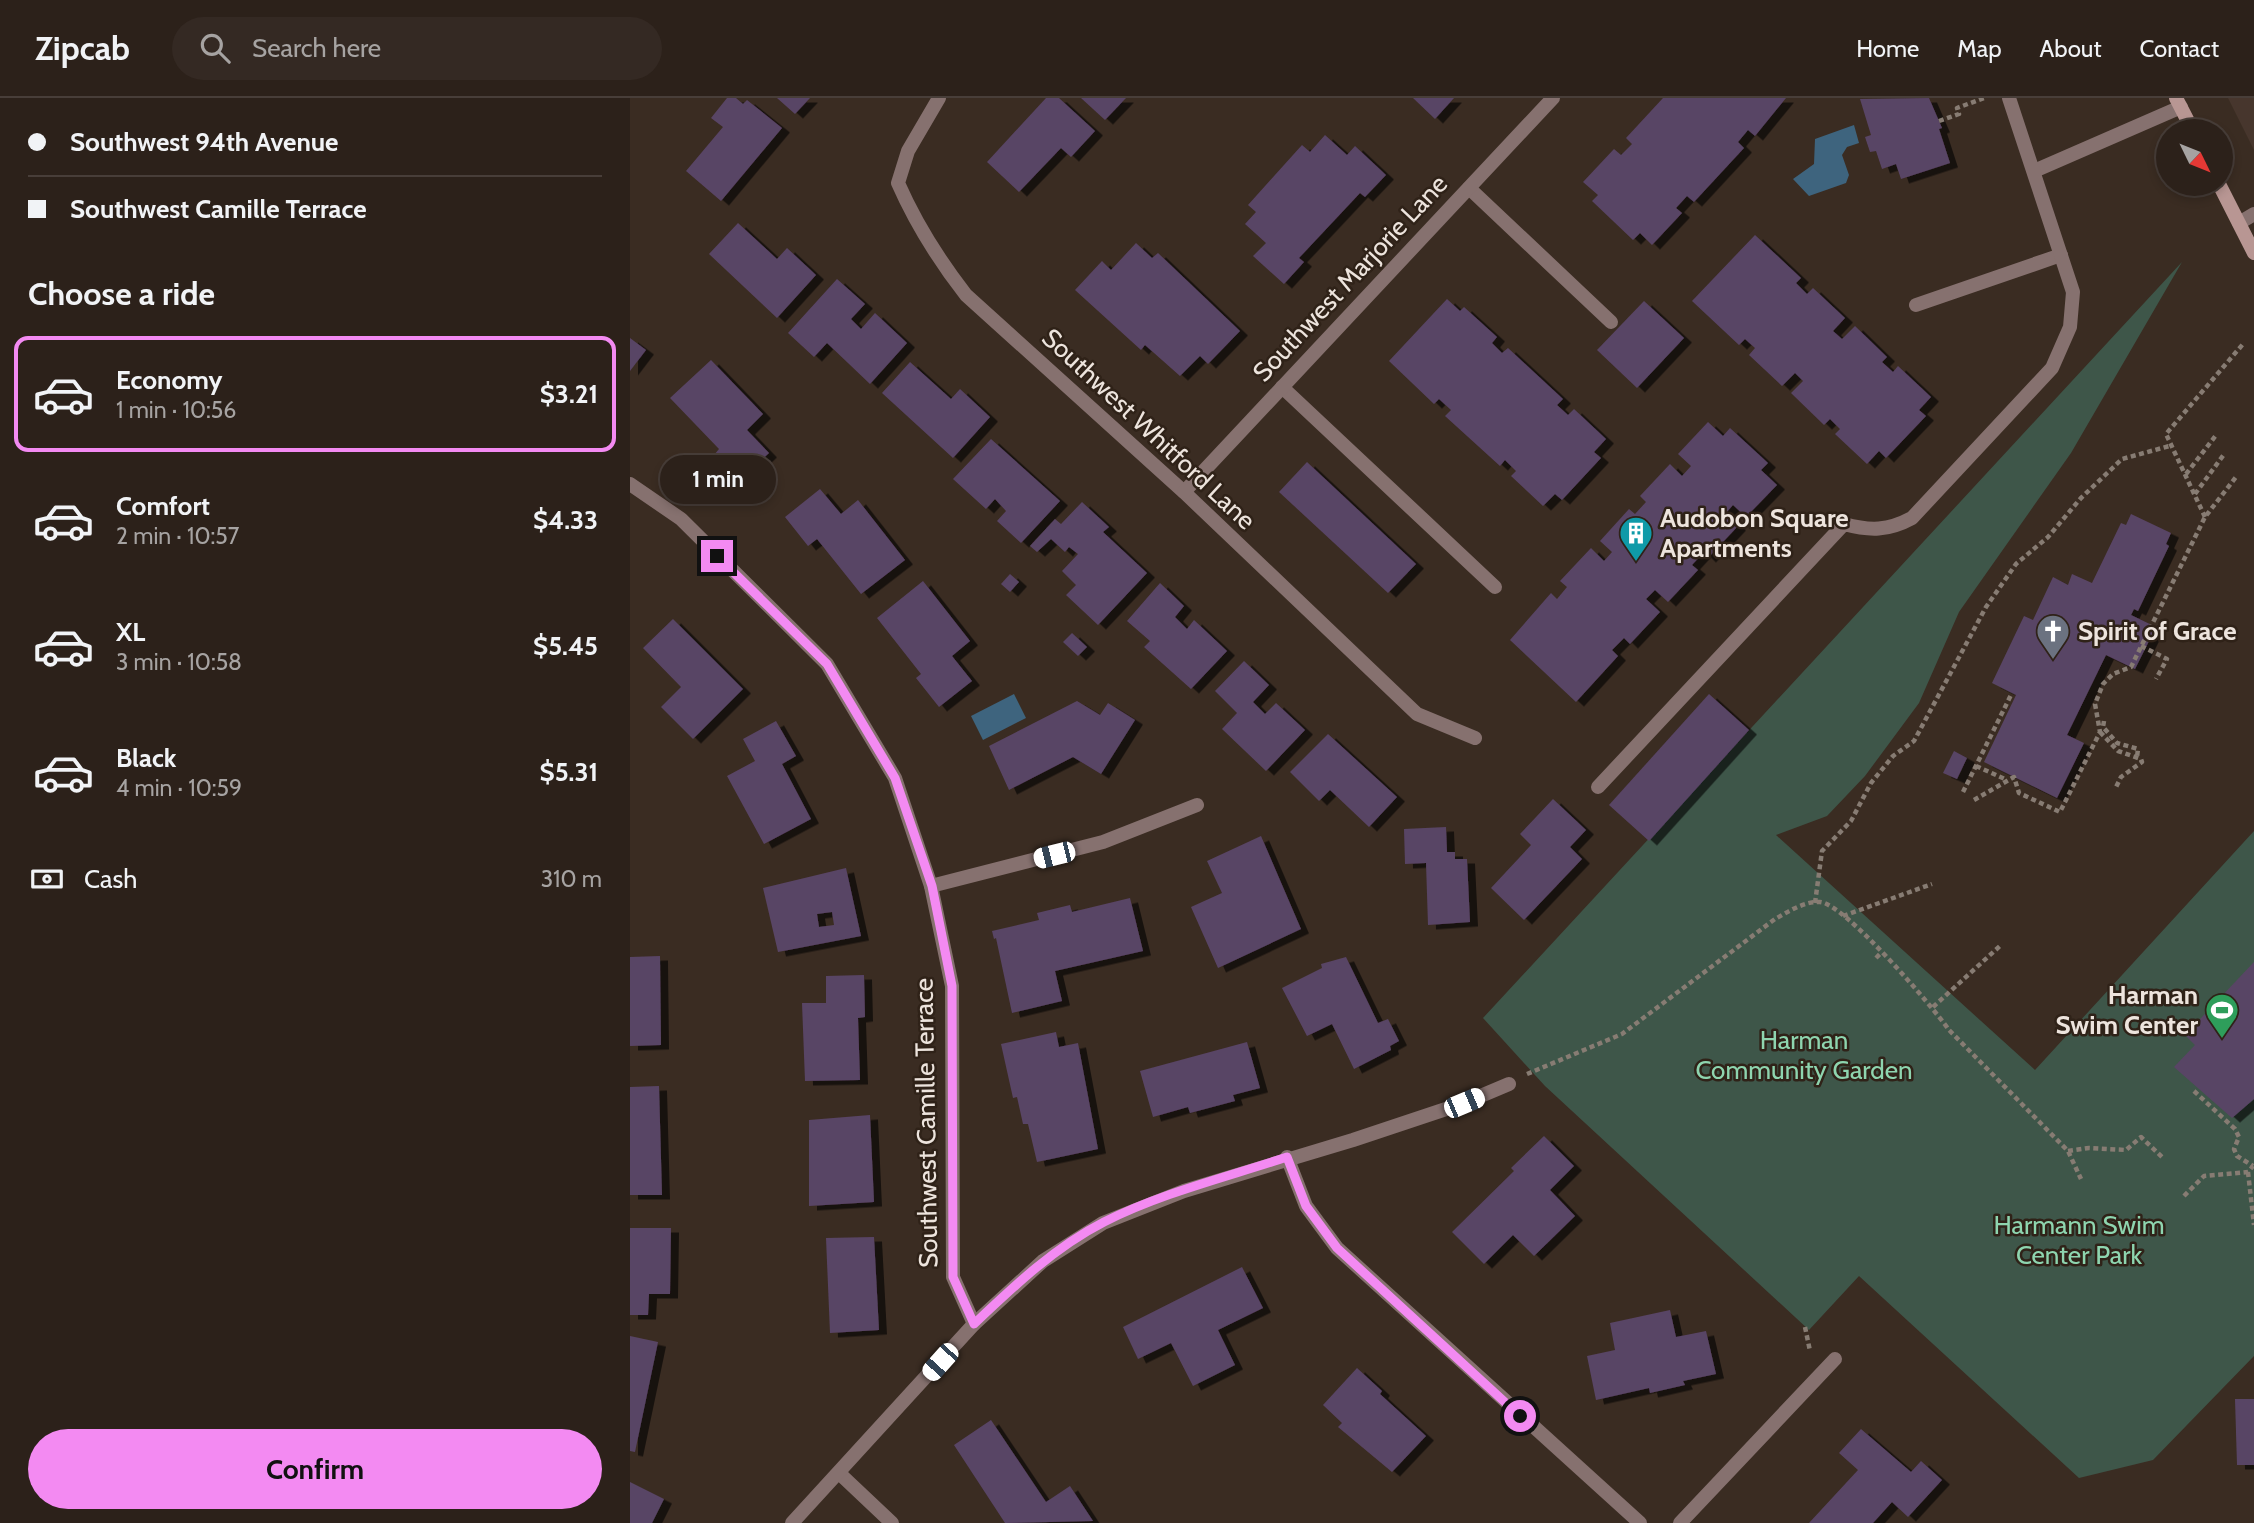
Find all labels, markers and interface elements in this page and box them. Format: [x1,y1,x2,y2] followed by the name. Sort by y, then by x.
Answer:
[172,17,662,80] search box
[35,28,130,68] text: Zipcab
[196,29,234,67] icon: search
[252,32,381,64] text: Search here
[1856,34,1919,63] text: Home
[1957,34,2002,63] text: Map
[2040,34,2102,63] text: About
[2140,34,2219,63] text: Contact
[2156,119,2233,196] north arrow
[2156,119,2233,196] map controls
[70,126,338,158] text: Southwest 94th Avenue
[1246,168,1454,388] street label: Southwest Marjorie Lane
[70,193,367,225] text: Southwest Camille Terrace
[28,274,215,313] text: Choose a ride
[1036,322,1262,536] street label: Southwest Whitford Lane
[32,363,95,426] icon: car
[116,364,222,396] text: Economy
[540,378,598,410] text: $3.21
[116,396,236,424] text: 1 min · 10:56
[659,454,775,504] callout: 1 min
[692,465,744,493] text: 1 min
[32,489,95,552] icon: car
[116,490,210,522] text: Comfort
[1660,502,1849,564] place label: Audobon Square Apartments
[533,504,598,536] text: $4.33
[1617,514,1655,563] building icon: Audobon Square Apartments
[116,522,239,550] text: 2 min · 10:57
[701,540,733,572] route end
[2034,612,2072,661] church icon: Spirit of Grace
[32,615,95,678] icon: car
[2078,615,2237,647] place label: Spirit of Grace
[116,616,145,648] text: XL
[533,630,598,662] text: $5.45
[116,648,242,676] text: 3 min · 10:58
[32,741,95,804] icon: car
[116,742,176,774] text: Black
[540,756,598,788] text: $5.31
[116,774,242,802] text: 4 min · 10:59
[1032,840,1077,870] car
[28,860,66,898] icon: cash
[84,863,137,895] text: Cash
[541,865,602,893] text: 310 m
[907,978,945,1268] street label: Southwest Camille Terrace
[2056,979,2198,1041] place label: Harman Swim Center
[2203,991,2241,1040] sports icon: Harman Swim Center
[1695,1024,1913,1086] park label: Harman Community Garden
[1441,1085,1488,1121] car
[1993,1209,2165,1271] park label: Harmann Swim Center Park
[919,1339,962,1385] car
[1504,1400,1536,1432] route start
[28,1429,602,1509] button: Confirm

